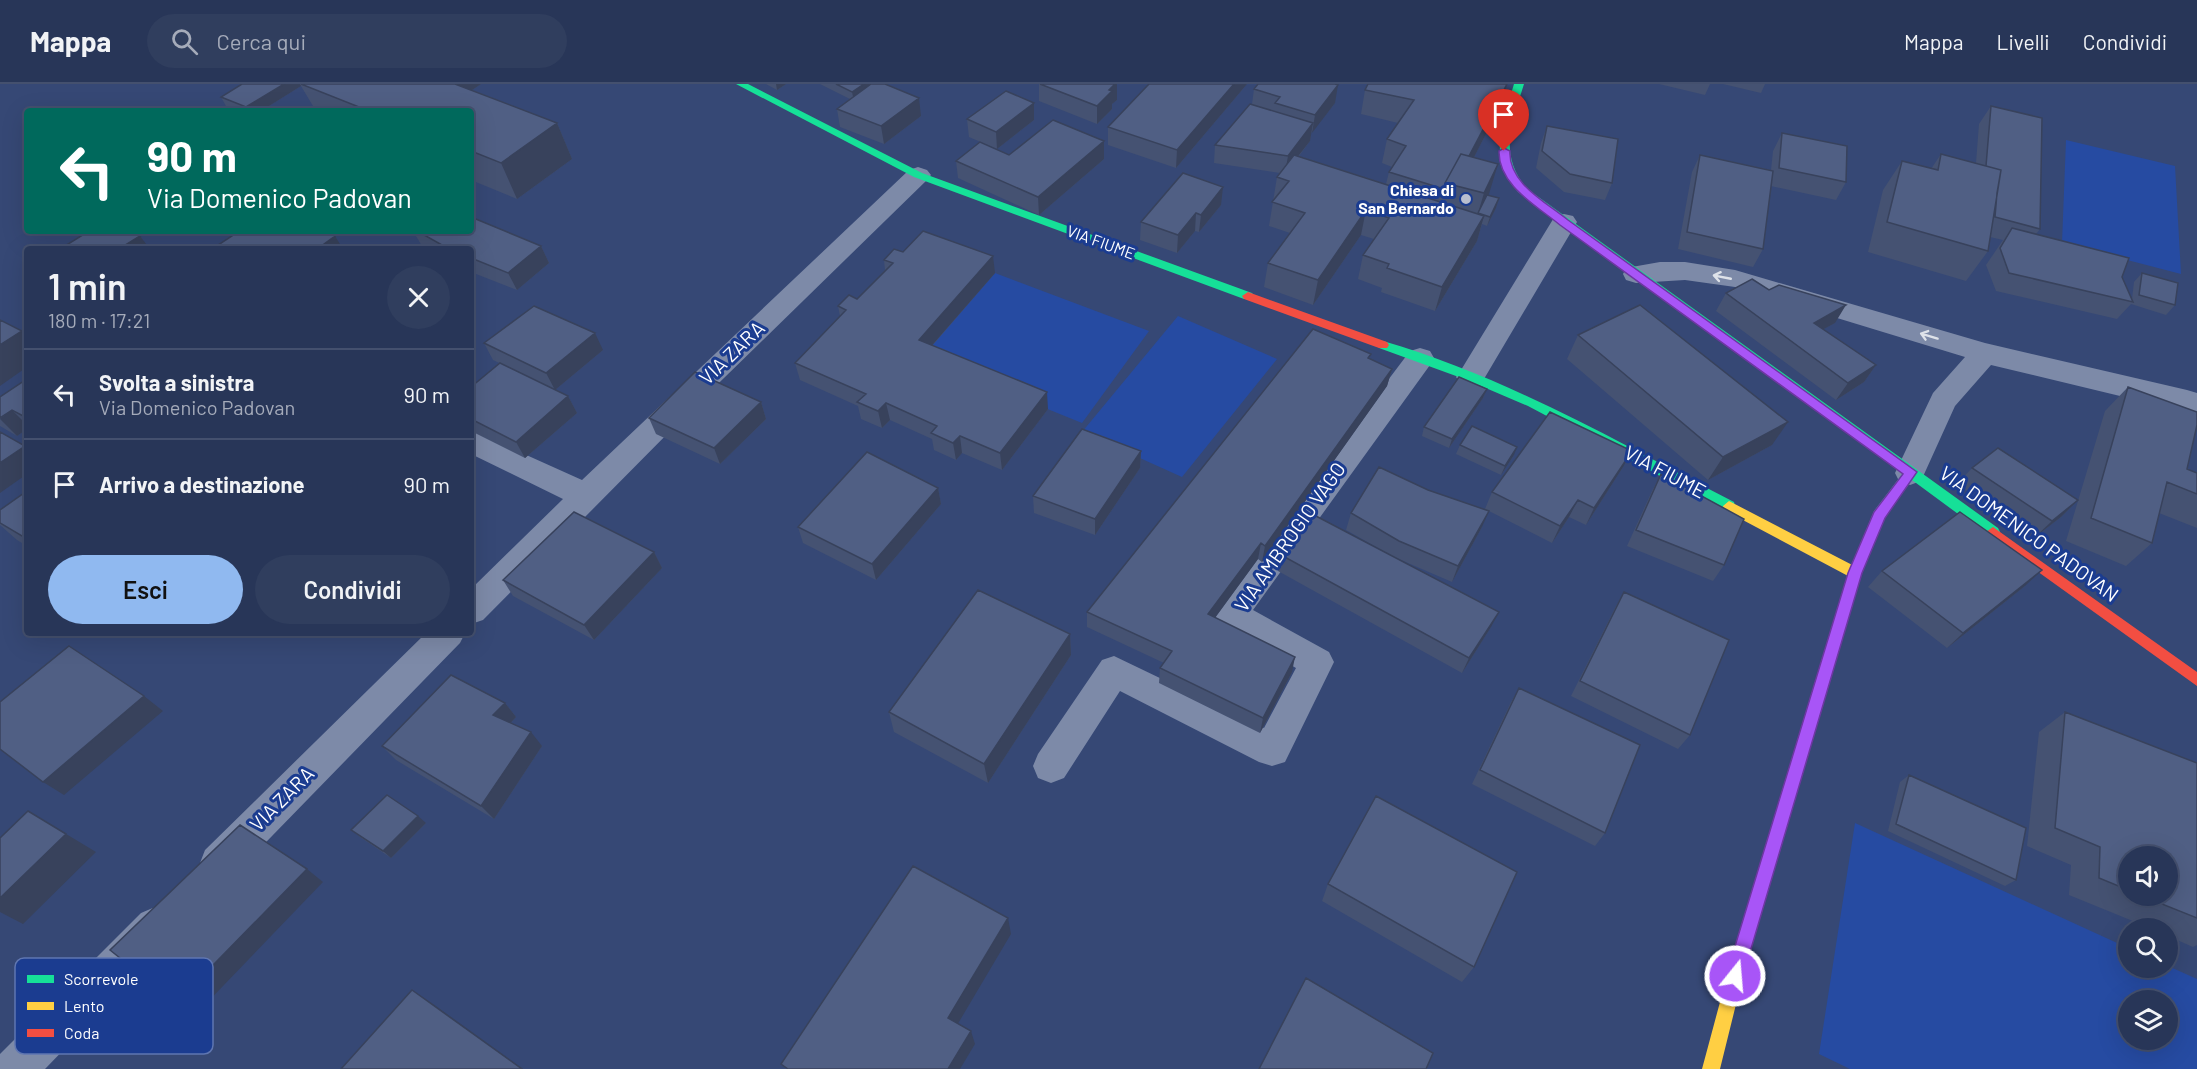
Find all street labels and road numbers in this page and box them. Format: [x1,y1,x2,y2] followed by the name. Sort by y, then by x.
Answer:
[1064,220,1138,263] street label: VIA FIUME
[694,315,769,389] street label: VIA ZARA
[1621,440,1710,503] street label: VIA FIUME
[1229,457,1350,616] street label: VIA AMBROGIO VAGO
[1935,460,2124,606] street label: VIA DOMENICO PADOVAN
[244,761,319,836] street label: VIA ZARA

